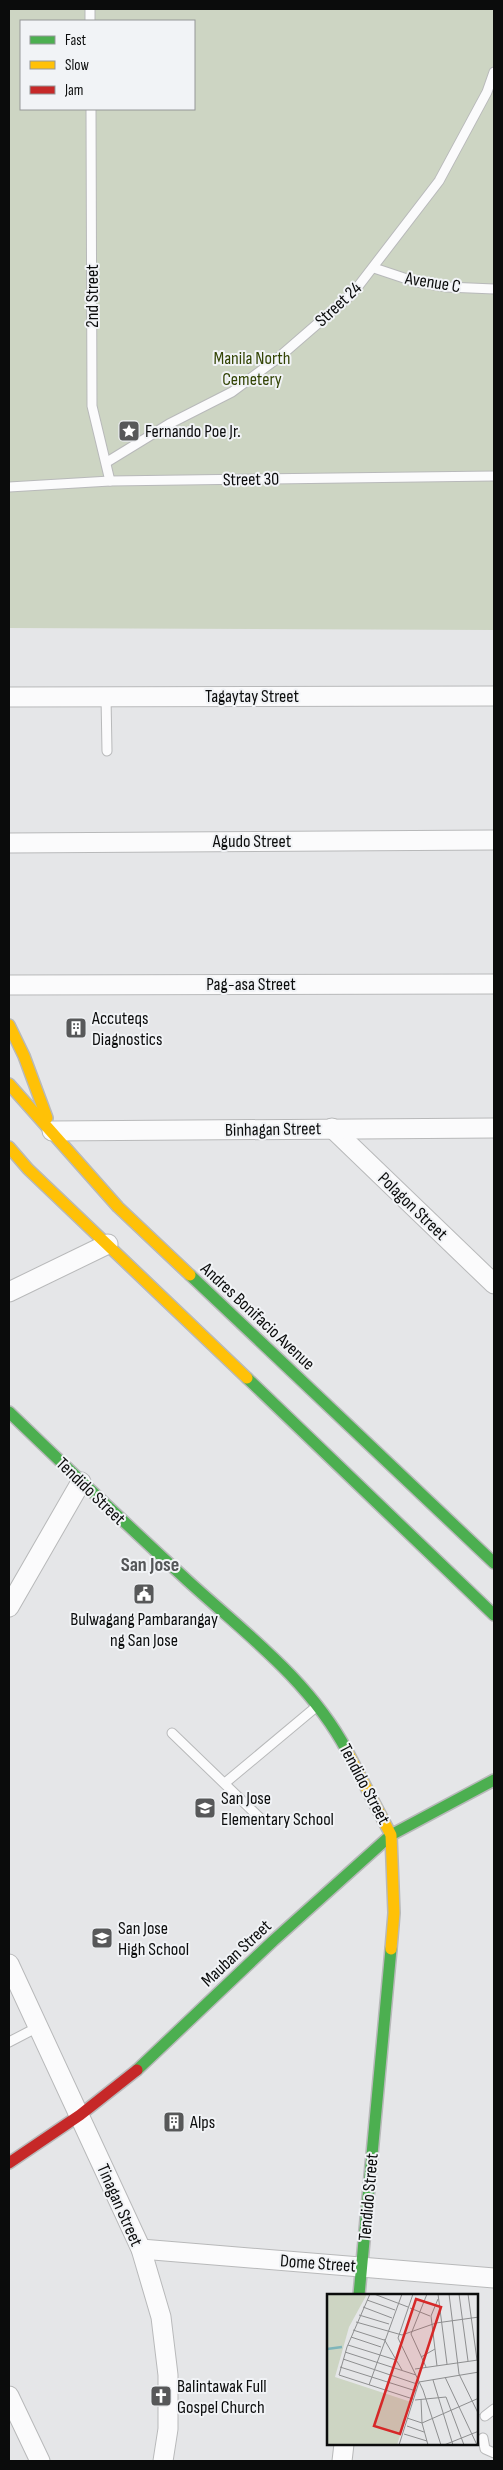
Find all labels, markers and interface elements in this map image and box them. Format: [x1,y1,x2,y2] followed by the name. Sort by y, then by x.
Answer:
[20,20,195,110] legend
[65,31,87,50] text: Fast
[65,56,89,75] text: Slow
[64,81,83,100] text: Jam
[82,264,103,328] street label: 2nd Street
[403,268,462,297] street label: Avenue C
[311,277,366,331] street label: Street 24
[213,348,291,390] park label: Manila North Cemetery
[117,419,141,443] place icon: Fernando Poe Jr.
[145,421,241,442] place label: Fernando Poe Jr.
[223,469,279,490] street label: Street 30
[205,686,299,707] street label: Tagaytay Street
[212,831,292,852] street label: Agudo Street
[206,974,296,995] street label: Pag-asa Street
[91,1008,162,1050] place label: Accuteqs Diagnostics
[64,1016,88,1040] building icon: Accuteqs Diagnostics
[225,1118,322,1141] street label: Binhagan Street
[374,1168,452,1245] street label: Polagon Street
[196,1258,319,1375] street label: Andres Bonifacio Avenue
[52,1453,130,1530] street label: Tendido Street
[121,1553,179,1577] district label: San Jose
[132,1582,156,1606] public building icon: Bulwagang Pambarangay ng San Jose
[70,1609,218,1651] place label: Bulwagang Pambarangay ng San Jose
[335,1741,395,1828] street label: Tendido Street
[221,1788,334,1830] place label: San Jose Elementary School
[193,1796,217,1820] school or university icon: San Jose Elementary School
[197,1915,276,1991] street label: Mauban Street
[118,1918,189,1960] place label: San Jose High School
[90,1926,114,1950] school or university icon: San Jose High School
[162,2110,186,2134] building icon: Alps
[189,2112,215,2133] place label: Alps
[354,2152,383,2242] street label: Tendido Street
[92,2161,147,2250] street label: Tinagan Street
[279,2250,357,2277] street label: Dome Street
[327,2294,478,2445] inset map
[177,2376,267,2418] place label: Balintawak Full Gospel Church
[149,2384,173,2408] church icon: Balintawak Full Gospel Church

